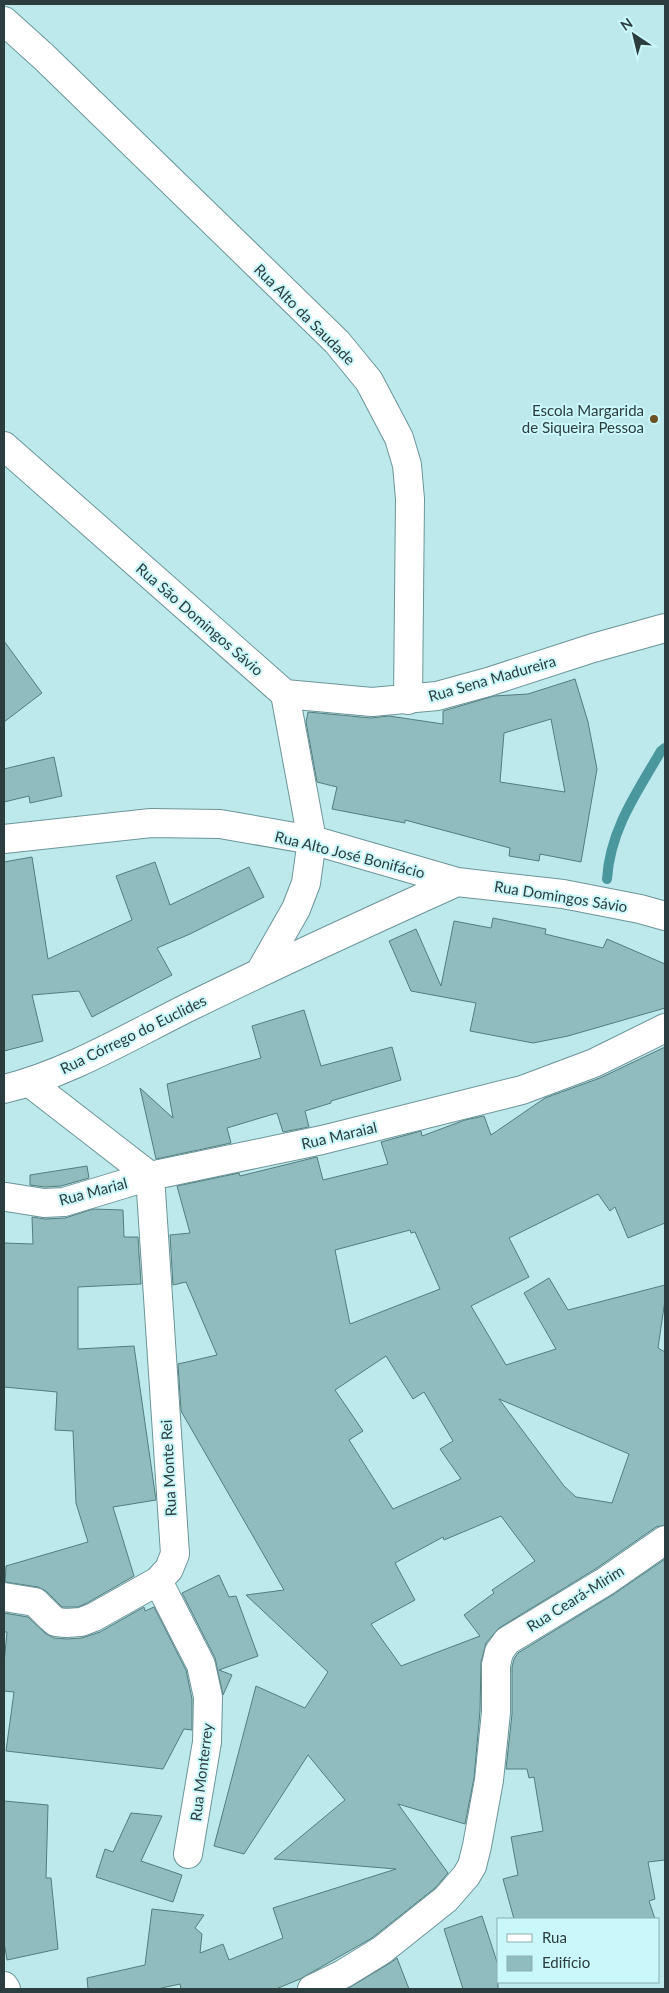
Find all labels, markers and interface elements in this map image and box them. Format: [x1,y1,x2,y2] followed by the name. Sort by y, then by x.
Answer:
[609,10,659,60] north arrow
[617,14,636,34] text: N
[251,260,359,368] street label: Rua Alto da Saudade
[522,401,644,436] place label: Escola Margarida de Siqueira Pessoa
[648,413,660,425] marker: Escola Margarida de Siqueira Pessoa
[133,559,267,679] street label: Rua São Domingos Sávio
[426,651,558,705] street label: Rua Sena Madureira
[273,827,427,881] street label: Rua Alto José Bonifácio
[493,877,629,915] street label: Rua Domingos Sávio
[57,991,209,1077] street label: Rua Córrego do Euclides
[299,1118,379,1152] street label: Rua Maraial
[57,1173,129,1209] street label: Rua Marial
[156,1419,180,1517] street label: Rua Monte Rei
[523,1561,627,1635] street label: Rua Ceará-Mirim
[186,1722,216,1822] street label: Rua Monterrey
[497,1918,659,1983] legend
[542,1928,567,1946] text: Rua
[542,1953,590,1971] text: Edifício

